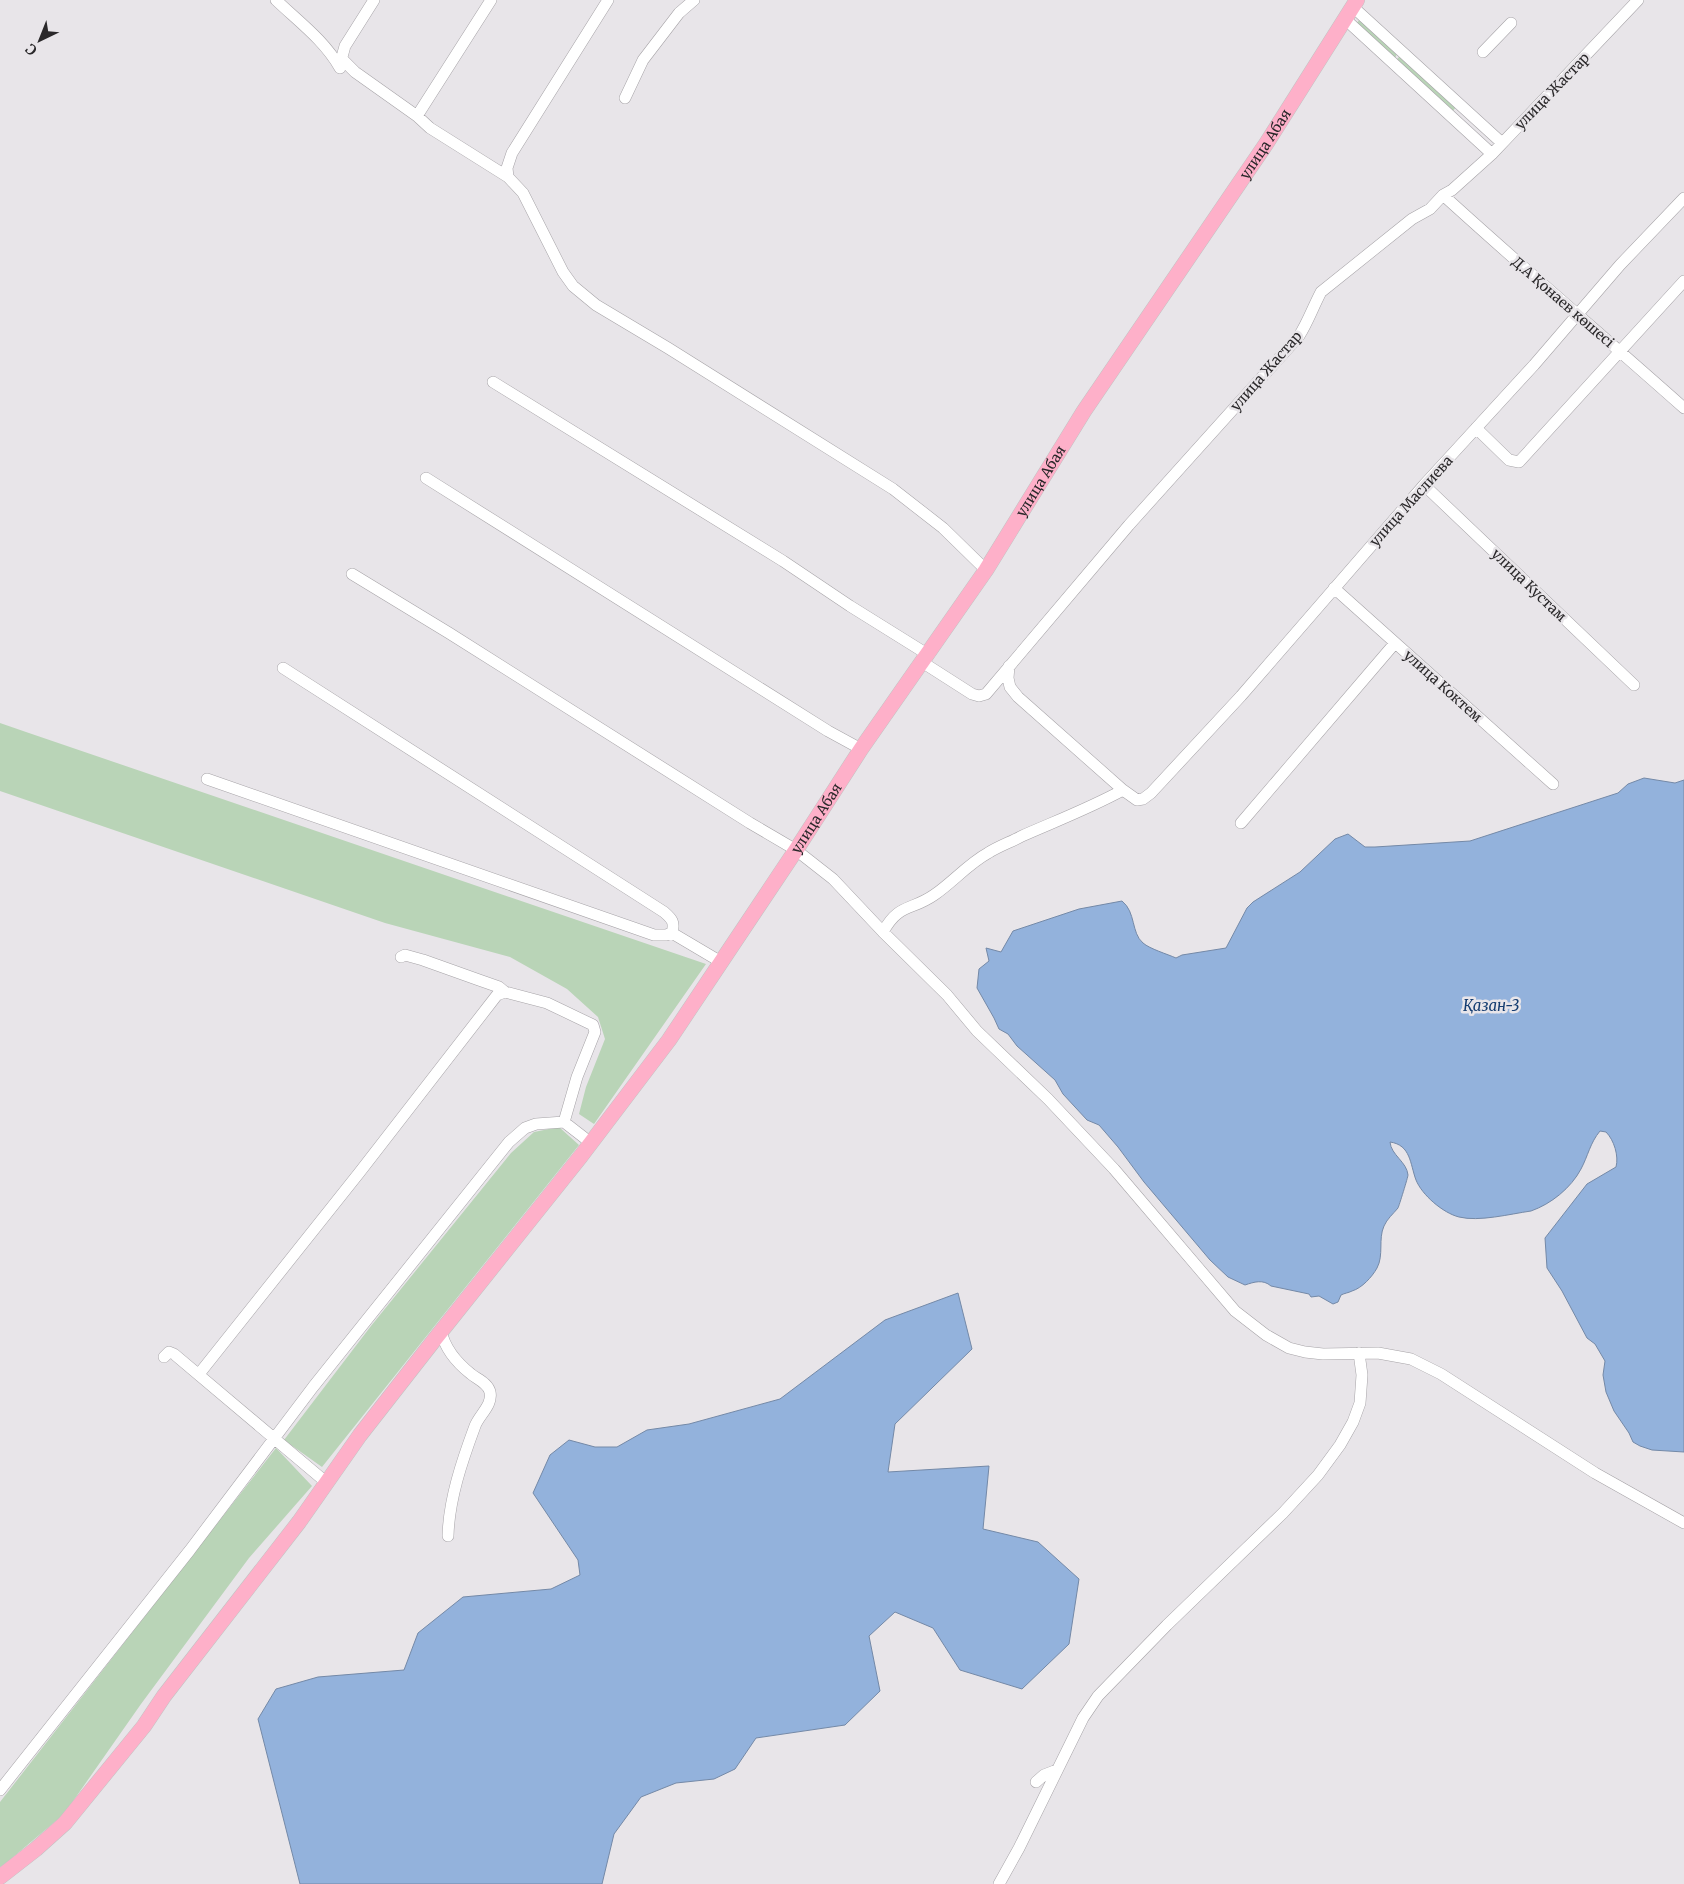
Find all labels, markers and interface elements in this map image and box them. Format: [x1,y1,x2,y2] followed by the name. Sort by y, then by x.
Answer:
[15,15,65,65] north arrow
[22,40,41,59] text: С
[1511,49,1593,133] street label: улица Жастар
[1236,106,1295,183] street label: улица Абая
[1508,253,1618,352] street label: Д.А Қонаев көшесі
[1226,327,1306,415] street label: улица Жастар
[1012,442,1069,520] street label: улица Абая
[1365,452,1457,550] street label: улица Маслиева
[1488,545,1571,626] street label: улица Кустам
[1400,646,1487,726] street label: улица Коктем
[787,780,846,857] street label: улица Абая
[1463,996,1519,1015] water label: Қазан-3

